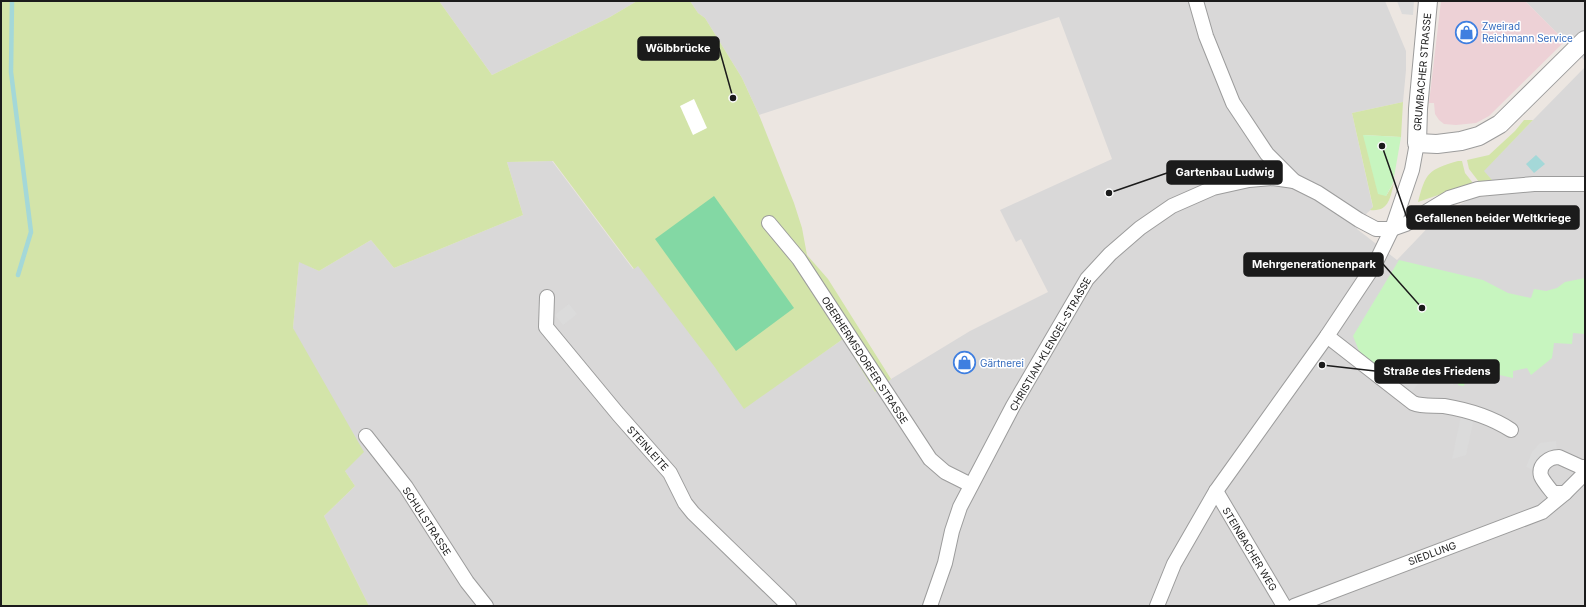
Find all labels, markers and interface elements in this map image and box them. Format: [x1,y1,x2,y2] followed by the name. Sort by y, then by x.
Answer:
[1411,12,1433,132] street label: GRUMBACHER STRASSE
[1453,19,1479,45] shop icon: Zweirad Reichmann Service
[1482,20,1573,44] place label: Zweirad Reichmann Service
[638,37,719,60] callout: Wölbbrücke
[646,41,711,55] text: Wölbbrücke
[1167,161,1282,184] callout: Gartenbau Ludwig
[1176,165,1274,179] text: Gartenbau Ludwig
[1407,206,1579,229] callout: Gefallenen beider Weltkriege
[1415,211,1572,225] text: Gefallenen beider Weltkriege
[1244,253,1383,276] callout: Mehrgenerationenpark
[1252,257,1377,271] text: Mehrgenerationenpark
[1007,275,1093,413] street label: CHRISTIAN-KLENGEL-STRASSE
[819,294,911,426] street label: OBERHERMSDORFER STRASSE
[951,350,977,376] shop icon: Gärtnerei
[980,357,1024,369] place label: Gärtnerei
[1375,360,1499,383] callout: Straße des Friedens
[1383,364,1491,378] text: Straße des Friedens
[625,423,671,473] street label: STEINLEITE
[400,484,454,558] street label: SCHULSTRASSE
[1220,505,1280,593] street label: STEINBACHER WEG
[1406,539,1458,567] street label: SIEDLUNG

